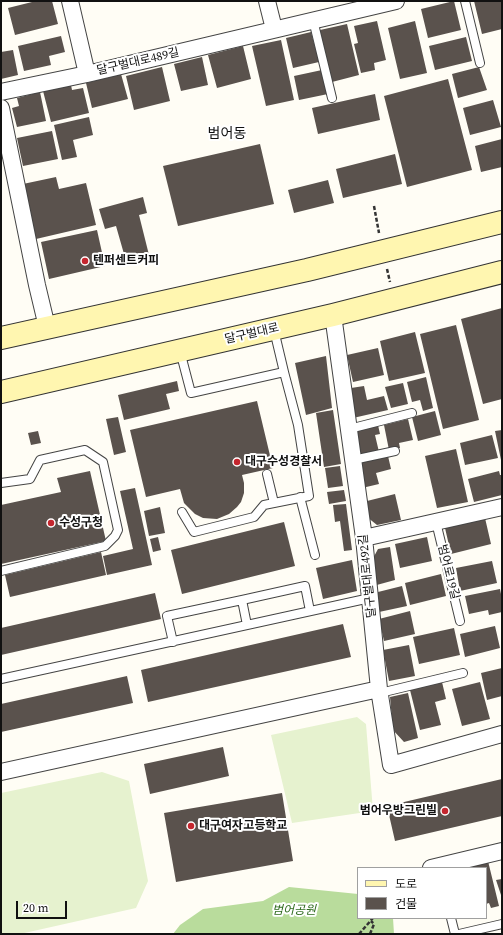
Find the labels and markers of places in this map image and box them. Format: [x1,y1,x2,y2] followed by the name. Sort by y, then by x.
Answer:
[93,254,159,268] place label: 텐퍼센트커피
[80,256,90,266] marker: 텐퍼센트커피
[245,455,322,469] place label: 대구수성경찰서
[232,457,242,467] marker: 대구수성경찰서
[59,516,103,530] place label: 수성구청
[46,518,56,528] marker: 수성구청
[360,804,437,818] place label: 범어우방그린빌
[440,806,450,816] marker: 범어우방그린빌
[199,819,287,833] place label: 대구여자고등학교
[186,821,196,831] marker: 대구여자고등학교

